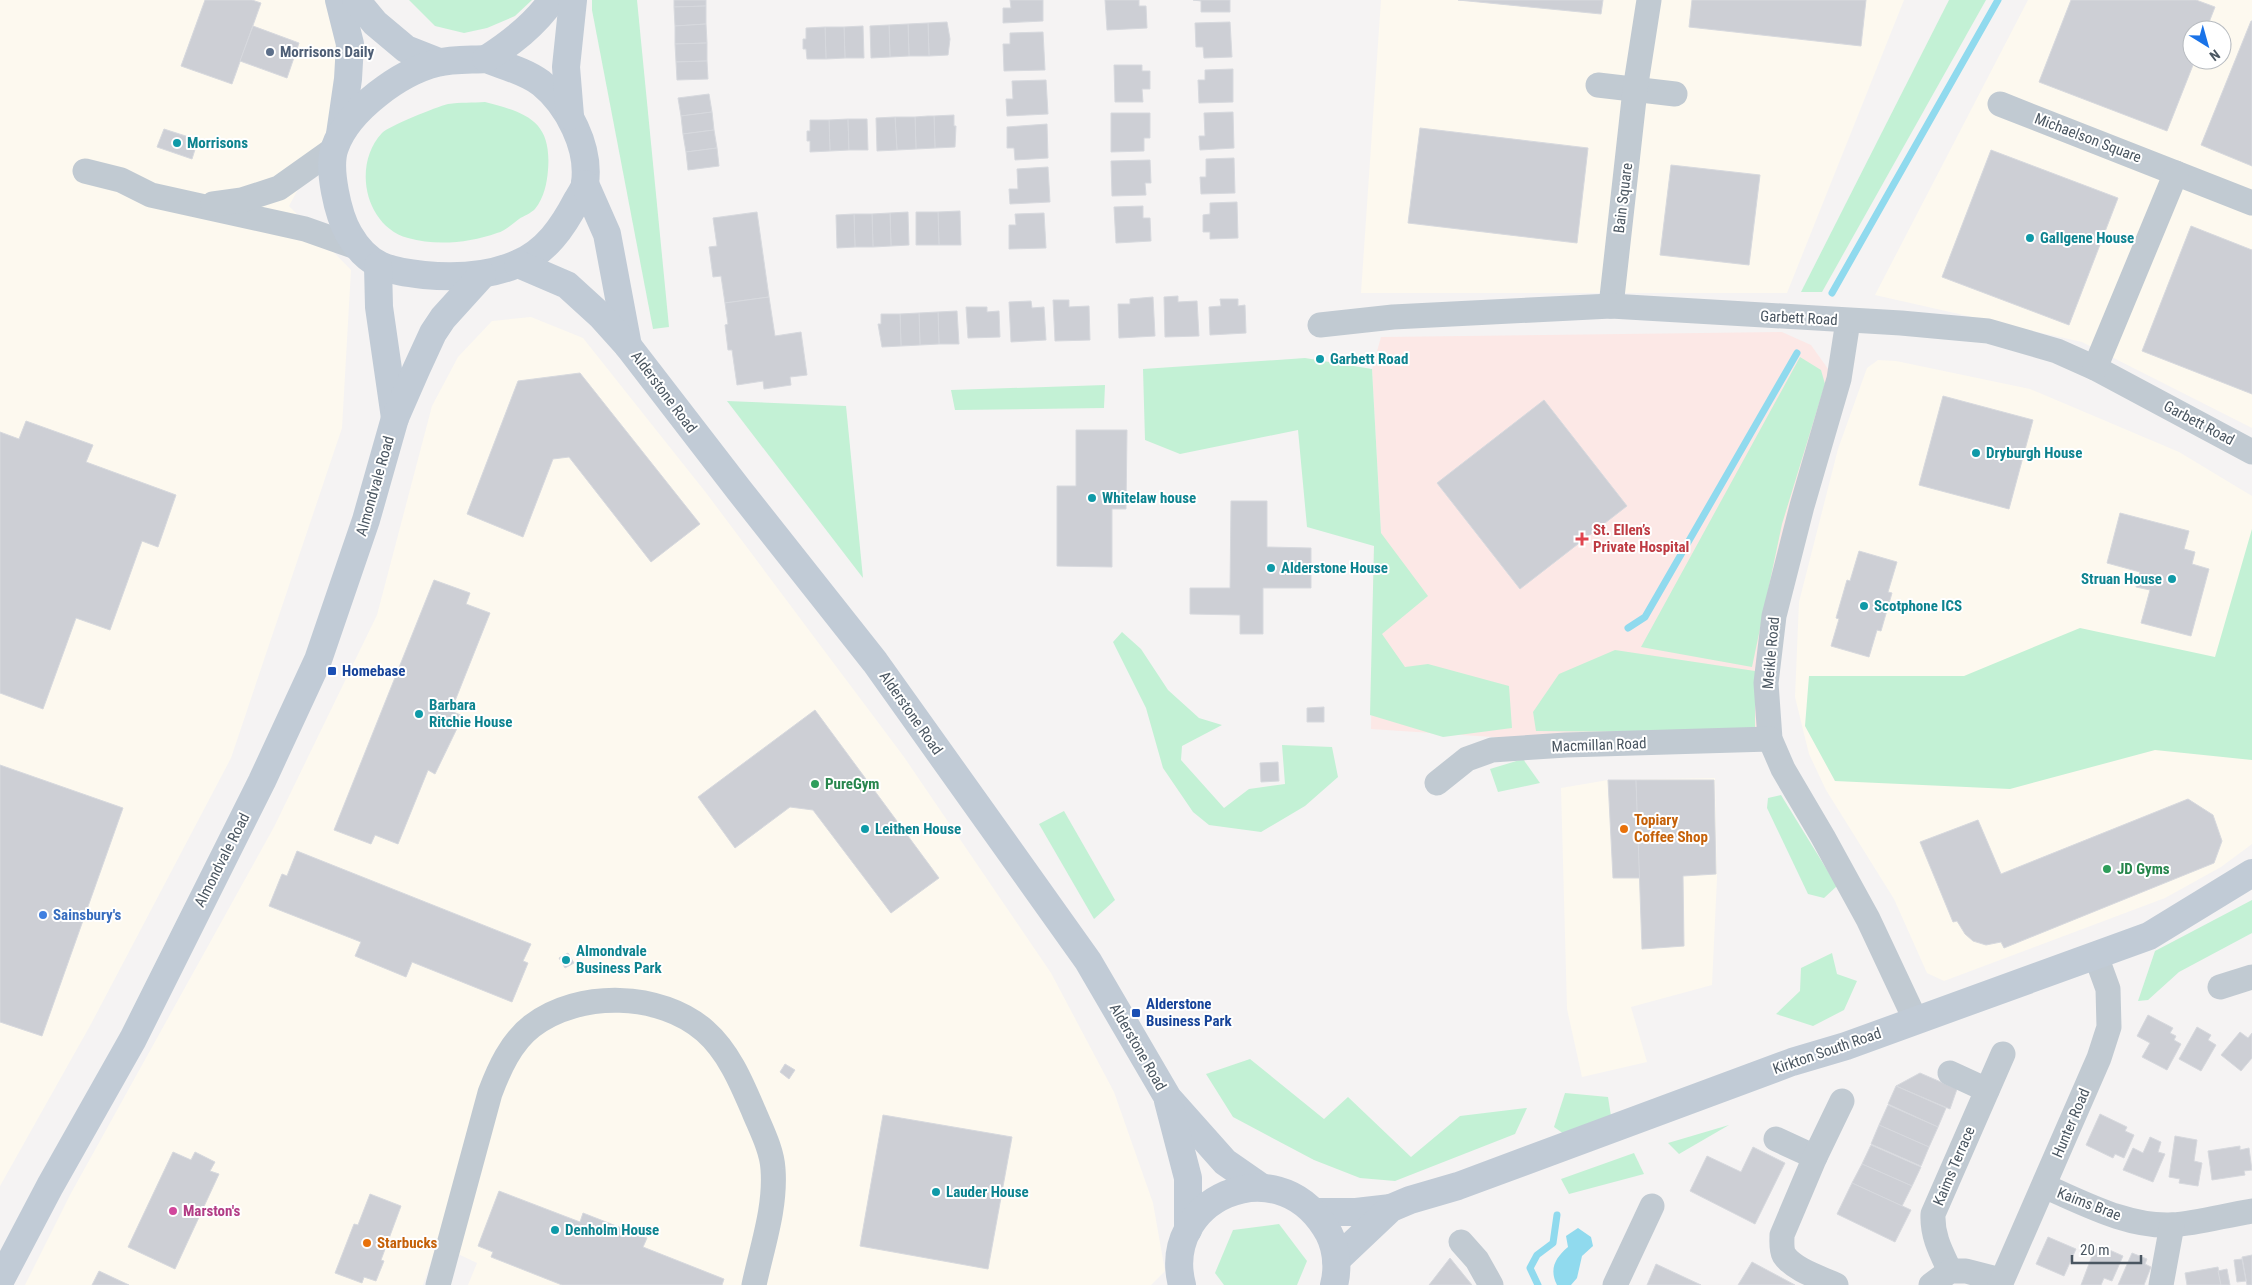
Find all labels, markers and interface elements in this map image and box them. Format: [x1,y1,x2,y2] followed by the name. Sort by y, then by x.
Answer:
[2182,20,2232,70] north arrow
[280,43,375,61] place label: Morrisons Daily
[264,46,276,58] marker: Morrisons Daily
[2207,46,2223,64] text: N
[2032,109,2144,167] street label: Michaelson Square
[187,134,248,152] place label: Morrisons
[171,137,183,149] marker: Morrisons
[1610,162,1636,234] street label: Bain Square
[2040,229,2134,247] place label: Gallgene House
[2024,232,2036,244] marker: Gallgene House
[1760,307,1838,329] street label: Garbett Road
[627,348,701,436] street label: Alderstone Road
[1330,350,1408,368] place label: Garbett Road
[1314,353,1326,365] marker: Garbett Road
[2161,397,2237,449] street label: Garbett Road
[352,434,398,538] street label: Almondvale Road
[1986,444,2082,462] place label: Dryburgh House
[1970,447,1982,459] marker: Dryburgh House
[1102,489,1196,507] place label: Whitelaw house
[1086,492,1098,504] marker: Whitelaw house
[1593,521,1689,556] place label: St. Ellen’s Private Hospital
[1575,532,1589,546] marker: St. Ellen’s Private Hospital
[1281,559,1388,577] place label: Alderstone House
[1265,562,1277,574] marker: Alderstone House
[2081,570,2162,588] place label: Struan House
[2166,573,2178,585] marker: Struan House
[1874,597,1962,615] place label: Scotphone ICS
[1858,600,1870,612] marker: Scotphone ICS
[1759,616,1783,690] street label: Meikle Road
[342,662,405,680] place label: Homebase
[326,665,338,677] marker: Homebase
[876,668,946,758] street label: Alderstone Road
[429,696,512,731] place label: Barbara Ritchie House
[413,708,425,720] marker: Barbara Ritchie House
[1551,734,1647,756] street label: Macmillan Road
[825,775,880,793] place label: PureGym
[809,778,821,790] marker: PureGym
[191,810,253,910] street label: Almondvale Road
[1634,811,1708,846] place label: Topiary Coffee Shop
[875,820,961,838] place label: Leithen House
[859,823,871,835] marker: Leithen House
[1618,823,1630,835] marker: Topiary Coffee Shop
[2117,860,2170,878] place label: JD Gyms
[2101,863,2113,875] marker: JD Gyms
[53,906,122,924] place label: Sainsbury's
[37,909,49,921] marker: Sainsbury's
[576,942,663,977] place label: Almondvale Business Park
[560,954,572,966] marker: Almondvale Business Park
[1146,995,1233,1030] place label: Alderstone Business Park
[1106,1000,1170,1094] street label: Alderstone Road
[1130,1007,1142,1019] marker: Alderstone Business Park
[1771,1024,1883,1078] street label: Kirkton South Road
[2048,1086,2094,1160] street label: Hunter Road
[1929,1124,1979,1208] street label: Kaims Terrace
[946,1183,1029,1201] place label: Lauder House
[2054,1184,2124,1224] street label: Kaims Brae
[930,1186,942,1198] marker: Lauder House
[183,1202,241,1220] place label: Marston's
[167,1205,179,1217] marker: Marston's
[565,1221,659,1239] place label: Denholm House
[549,1224,561,1236] marker: Denholm House
[2072,1232,2141,1264] scale bar
[377,1234,438,1252] place label: Starbucks
[361,1237,373,1249] marker: Starbucks
[2080,1241,2110,1259] text: 20 m

